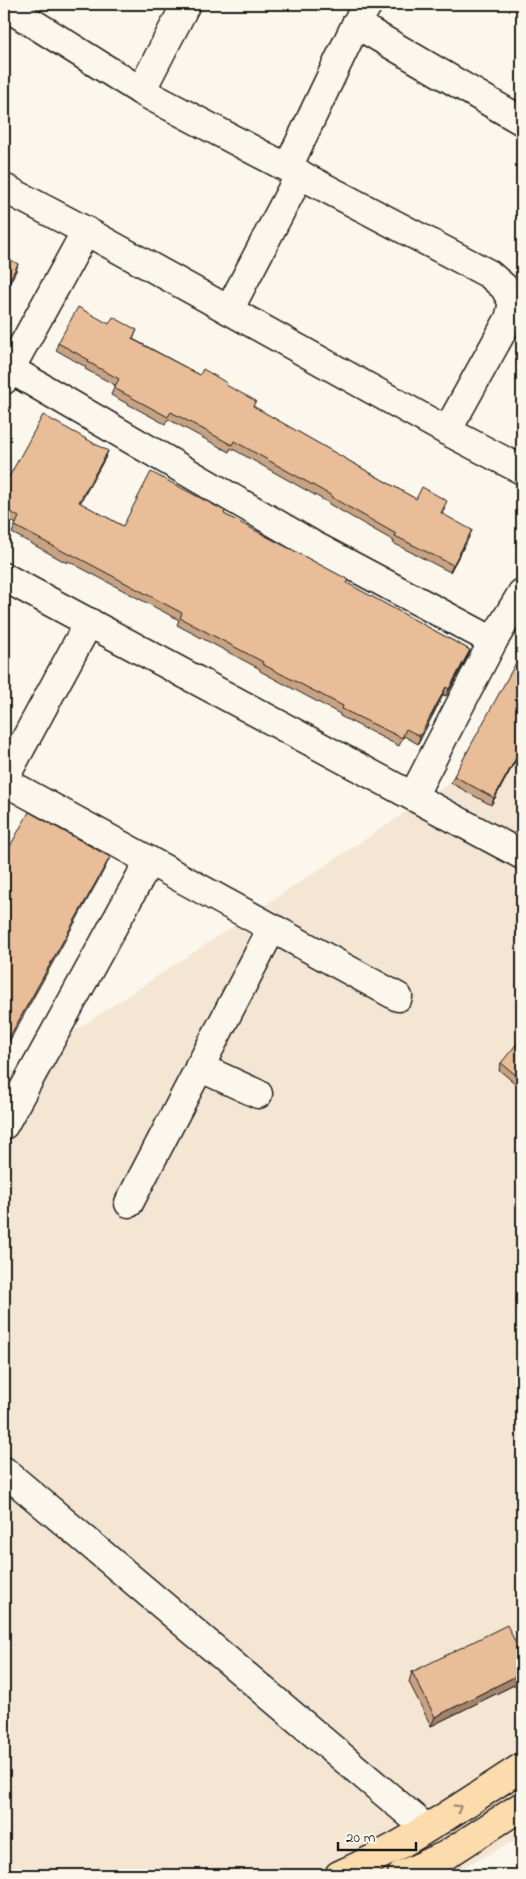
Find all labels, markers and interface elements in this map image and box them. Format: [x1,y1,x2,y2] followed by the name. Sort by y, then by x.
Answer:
[452,1805,461,1814] one-way arrow
[338,1819,416,1851] scale bar
[346,1827,376,1849] text: 20 m

